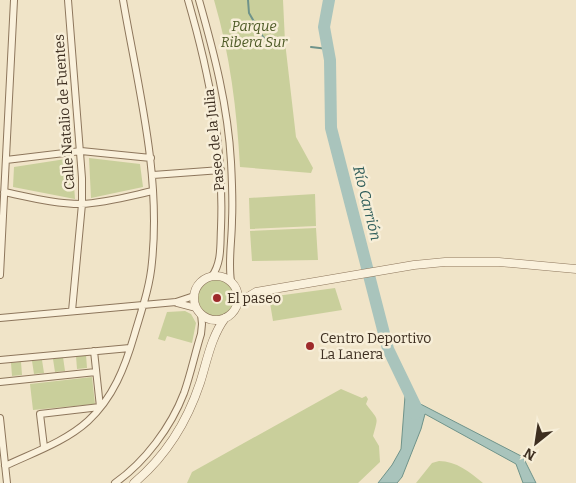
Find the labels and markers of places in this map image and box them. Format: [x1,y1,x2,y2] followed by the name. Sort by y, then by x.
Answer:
[227,290,281,307] place label: El paseo
[211,292,223,304] marker: El paseo
[320,330,431,363] place label: Centro Deportivo La Lanera
[304,340,316,352] marker: Centro Deportivo La Lanera

